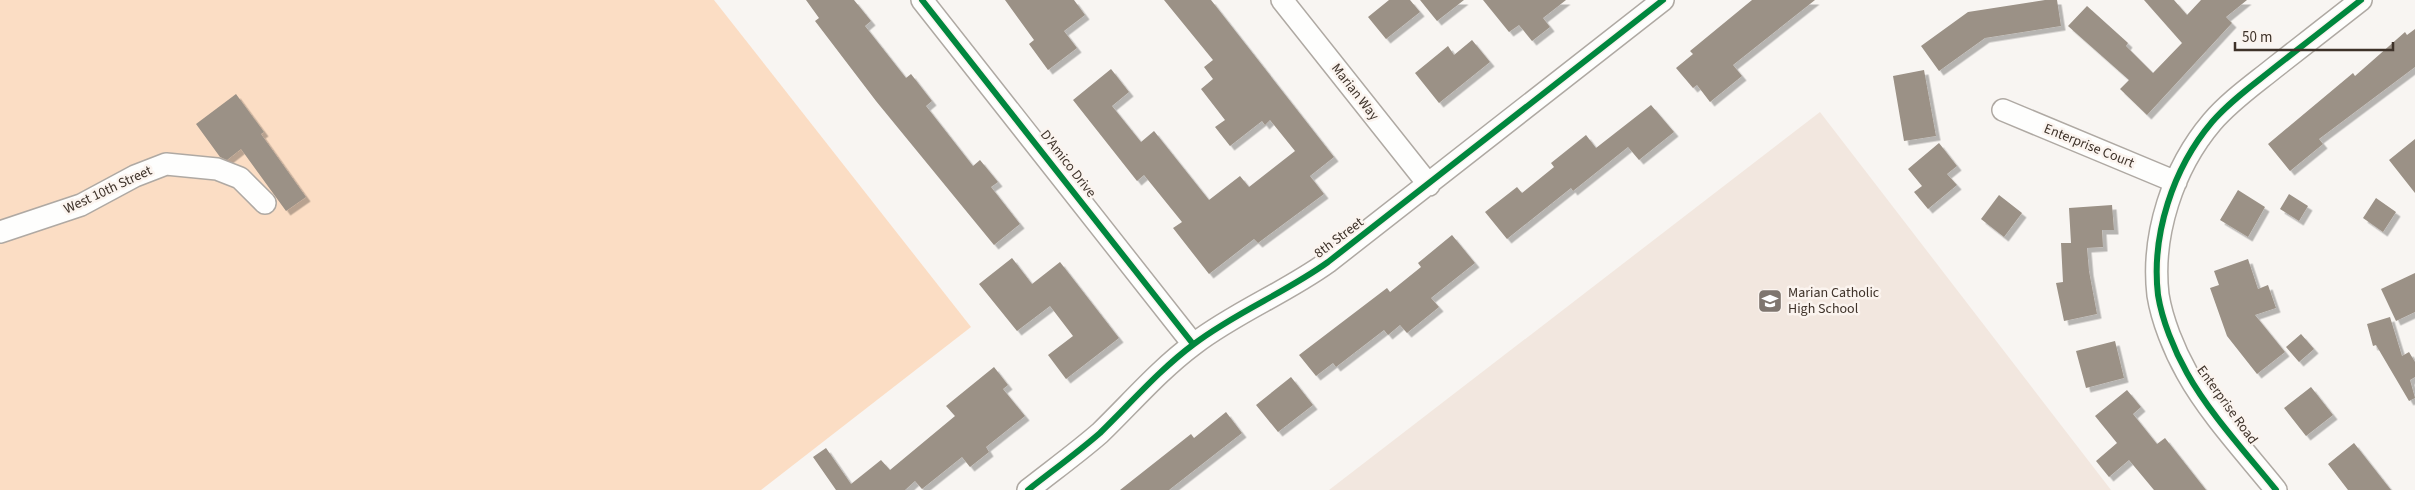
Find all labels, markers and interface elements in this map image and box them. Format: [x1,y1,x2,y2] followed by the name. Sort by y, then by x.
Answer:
[2235,20,2392,52] scale bar
[2242,27,2272,48] text: 50 m
[1326,59,1384,125] street label: Marian Way
[2041,119,2137,173] street label: Enterprise Court
[1035,126,1101,202] street label: D'Amico Drive
[61,161,156,219] street label: West 10th Street
[1310,213,1368,263] street label: 8th Street
[1788,283,1880,319] place label: Marian Catholic High School
[1757,288,1783,314] school or university icon: Marian Catholic High School
[2192,361,2262,449] street label: Enterprise Road

